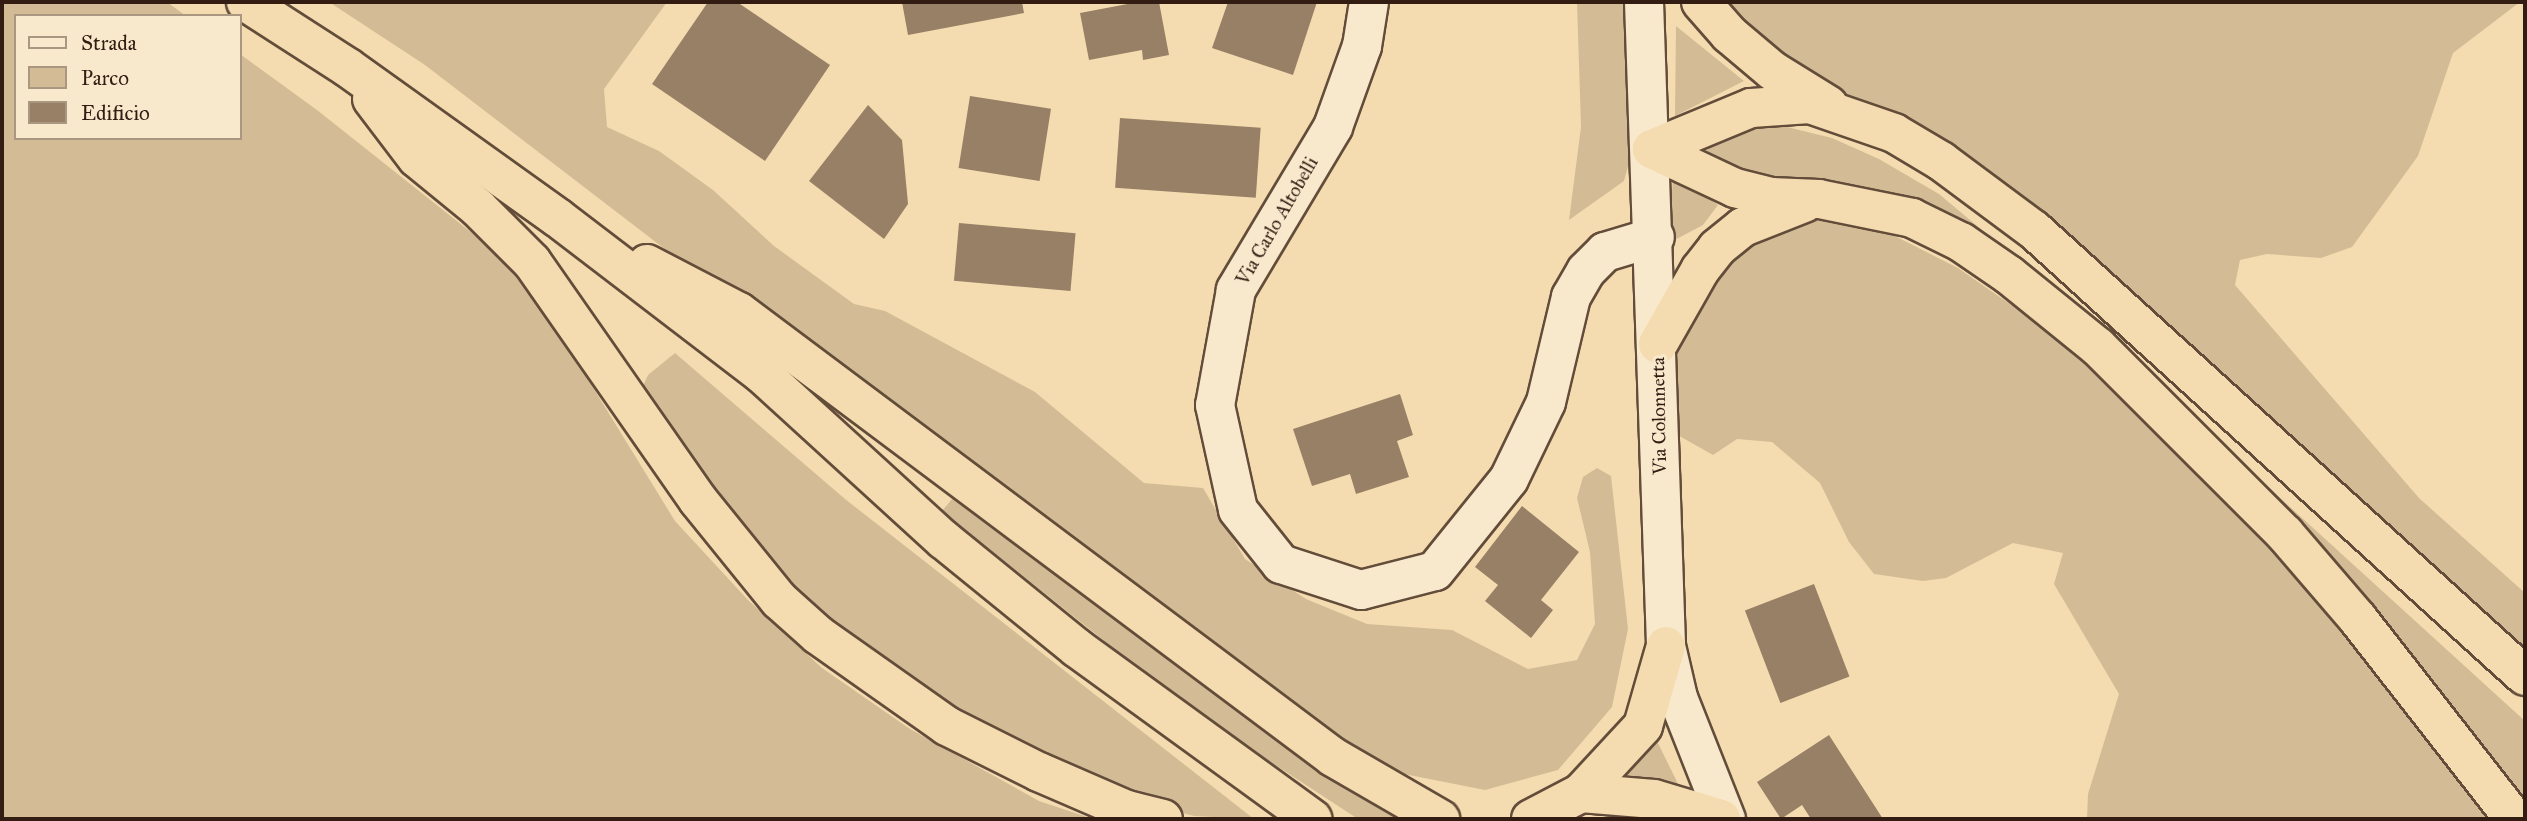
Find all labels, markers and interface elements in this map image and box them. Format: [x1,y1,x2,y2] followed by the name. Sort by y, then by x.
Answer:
[14,14,242,140] legend
[81,30,137,56] text: Strada
[81,65,129,91] text: Parco
[81,100,150,126] text: Edificio
[1231,153,1323,289] street label: Via Carlo Altobelli
[1647,357,1671,475] street label: Via Colonnetta

